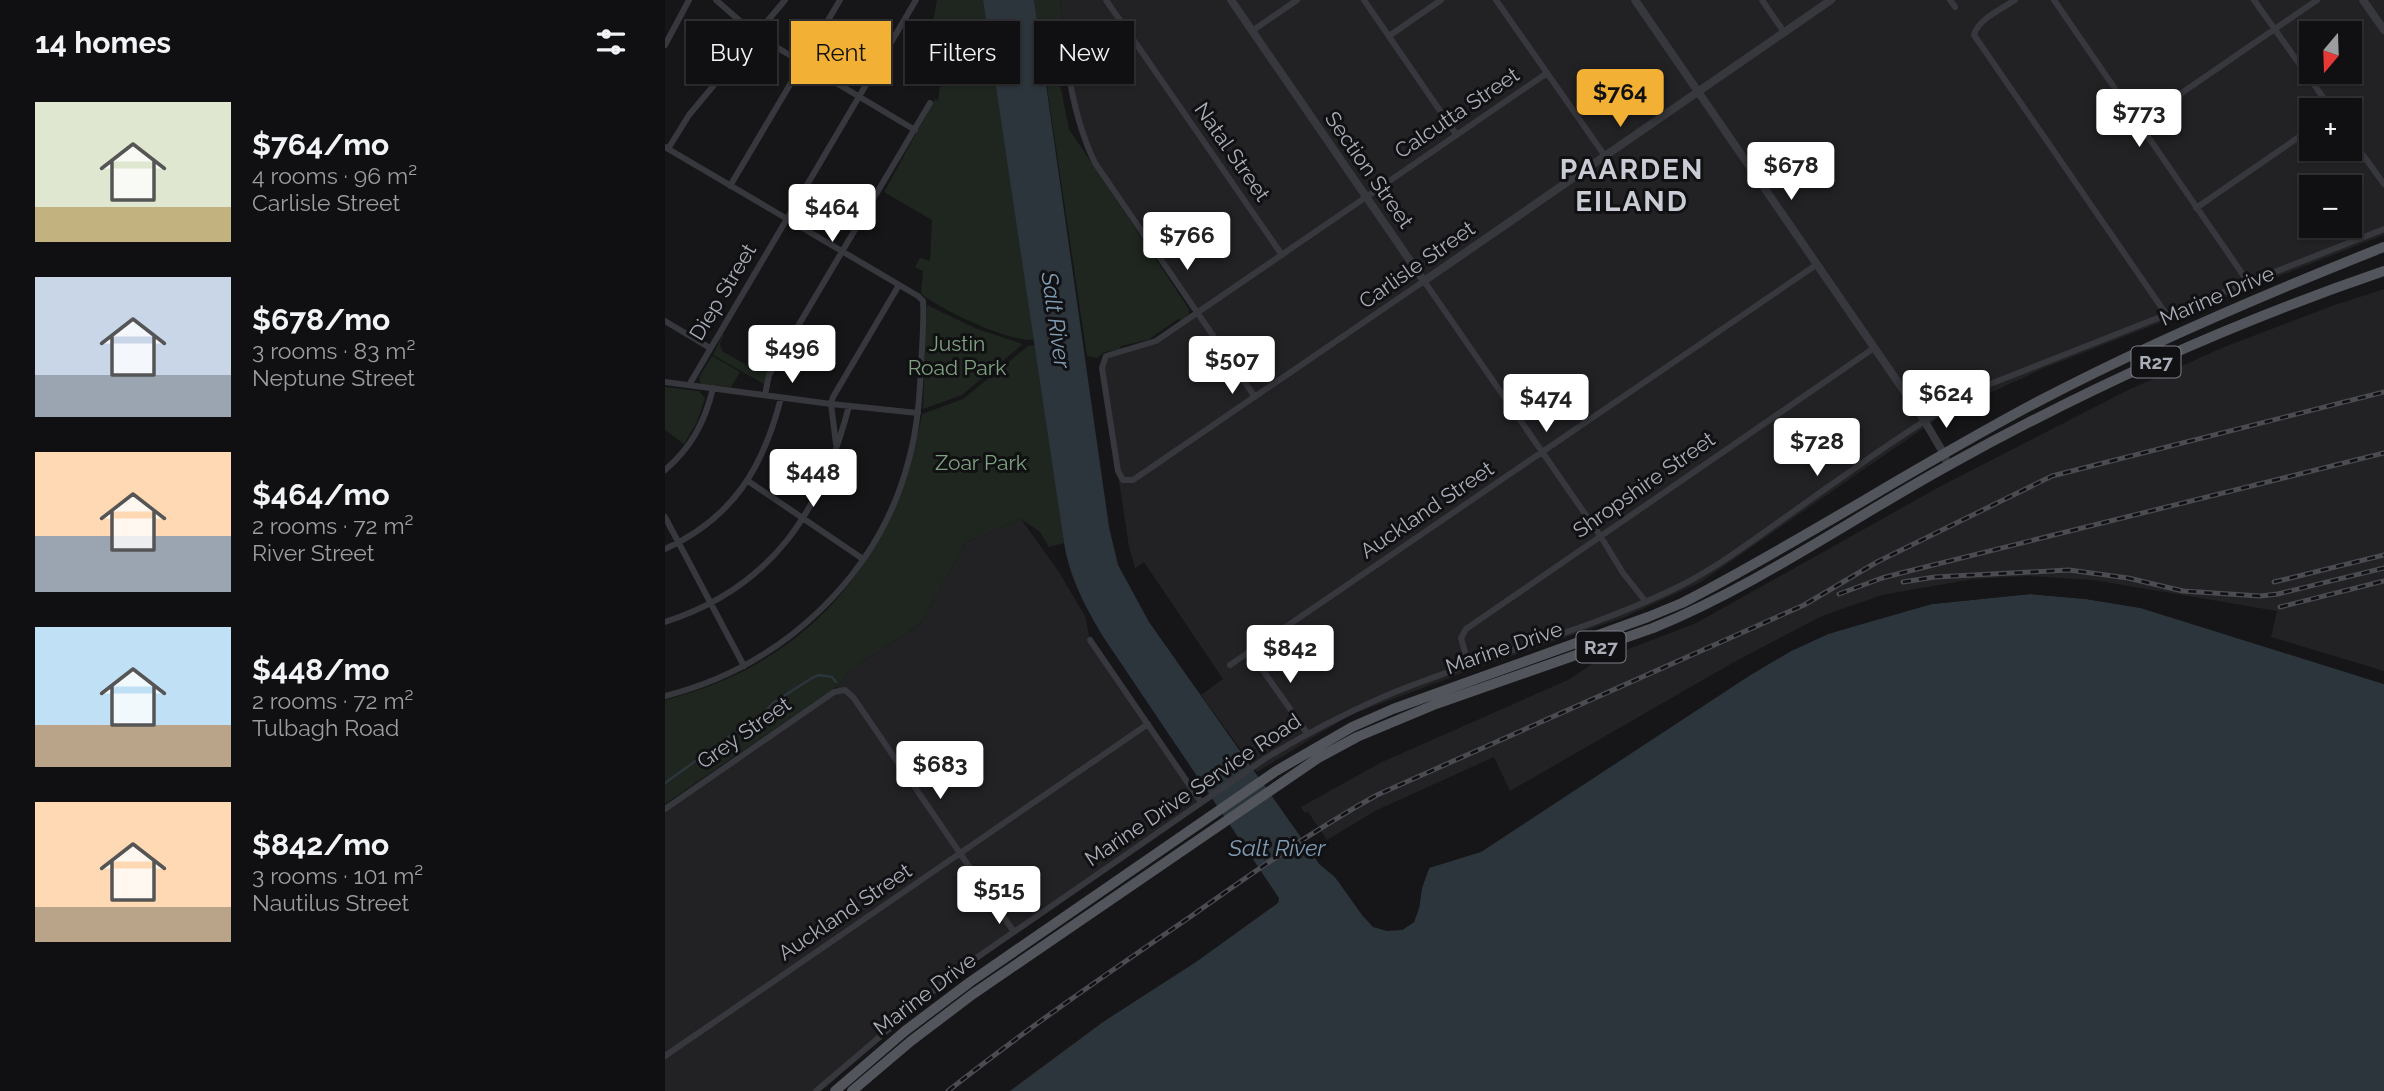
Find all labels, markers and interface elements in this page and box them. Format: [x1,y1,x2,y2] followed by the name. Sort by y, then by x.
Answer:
[686,21,777,84] chip: Buy
[791,21,891,84] chip: Rent
[905,21,1020,84] chip: Filters
[1034,21,1134,84] chip: New
[2299,21,2363,84] north arrow
[2299,21,2362,238] map controls
[592,23,630,61] icon: filters
[35,25,171,60] text: 14 homes
[1390,62,1524,163] street label: Calcutta Street
[1579,69,1661,129] pin: $764
[1593,78,1647,105] text: $764
[2098,90,2180,149] pin: $773
[1189,98,1276,206] street label: Natal Street
[2112,98,2166,125] text: $773
[2299,98,2362,161] button: +
[1320,107,1419,233] street label: Section Street
[252,127,389,162] text: $764/mo
[91,130,175,214] icon: home
[1750,142,1832,202] pin: $678
[1763,151,1819,178] text: $678
[1560,153,1704,218] district label: PAARDEN EILAND
[252,162,417,189] text: 4 rooms · 96 m²
[2299,175,2362,238] button: −
[791,184,873,244] pin: $464
[252,189,400,216] text: Carlisle Street
[805,193,859,220] text: $464
[1146,212,1228,272] pin: $766
[1354,216,1479,314] street label: Carlisle Street
[1159,221,1215,248] text: $766
[684,239,761,345] street label: Diep Street
[2156,260,2278,331] street label: Marine Drive
[1036,269,1077,371] water label: Salt River
[252,302,390,337] text: $678/mo
[91,305,175,389] icon: home
[751,326,833,385] pin: $496
[908,331,1006,380] park label: Justin Road Park
[764,334,820,361] text: $496
[1191,336,1273,396] pin: $507
[252,337,415,364] text: 3 rooms · 83 m²
[1205,345,1259,372] text: $507
[2131,346,2181,378] road number: R27
[252,364,415,391] text: Neptune Street
[1905,370,1987,430] pin: $624
[1505,374,1587,434] pin: $474
[1919,379,1973,406] text: $624
[1520,383,1572,410] text: $474
[1776,419,1858,478] pin: $728
[1568,426,1719,543] street label: Shropshire Street
[1790,427,1844,454] text: $728
[772,449,854,509] pin: $448
[935,450,1027,475] park label: Zoar Park
[1355,456,1498,563] street label: Auckland Street
[786,458,840,485] text: $448
[252,477,390,512] text: $464/mo
[91,480,175,564] icon: home
[252,512,413,539] text: 2 rooms · 72 m²
[252,539,374,566] text: River Street
[1442,616,1565,679] street label: Marine Drive
[1249,626,1331,685] pin: $842
[1577,632,1625,662] road number: R27
[1263,634,1317,661] text: $842
[252,652,390,687] text: $448/mo
[91,655,175,739] icon: home
[252,687,413,714] text: 2 rooms · 72 m²
[692,691,795,774] street label: Grey Street
[1080,708,1305,871] street label: Marine Drive Service Road
[252,714,399,741] text: Tulbagh Road
[899,742,981,801] pin: $683
[912,750,968,777] text: $683
[252,827,389,862] text: $842/mo
[91,830,175,914] icon: home
[1228,834,1327,861] water label: Salt River
[773,858,916,965] street label: Auckland Street
[252,862,423,889] text: 3 rooms · 101 m²
[958,866,1040,926] pin: $515
[973,875,1025,902] text: $515
[252,889,409,916] text: Nautilus Street
[869,947,981,1040] street label: Marine Drive

